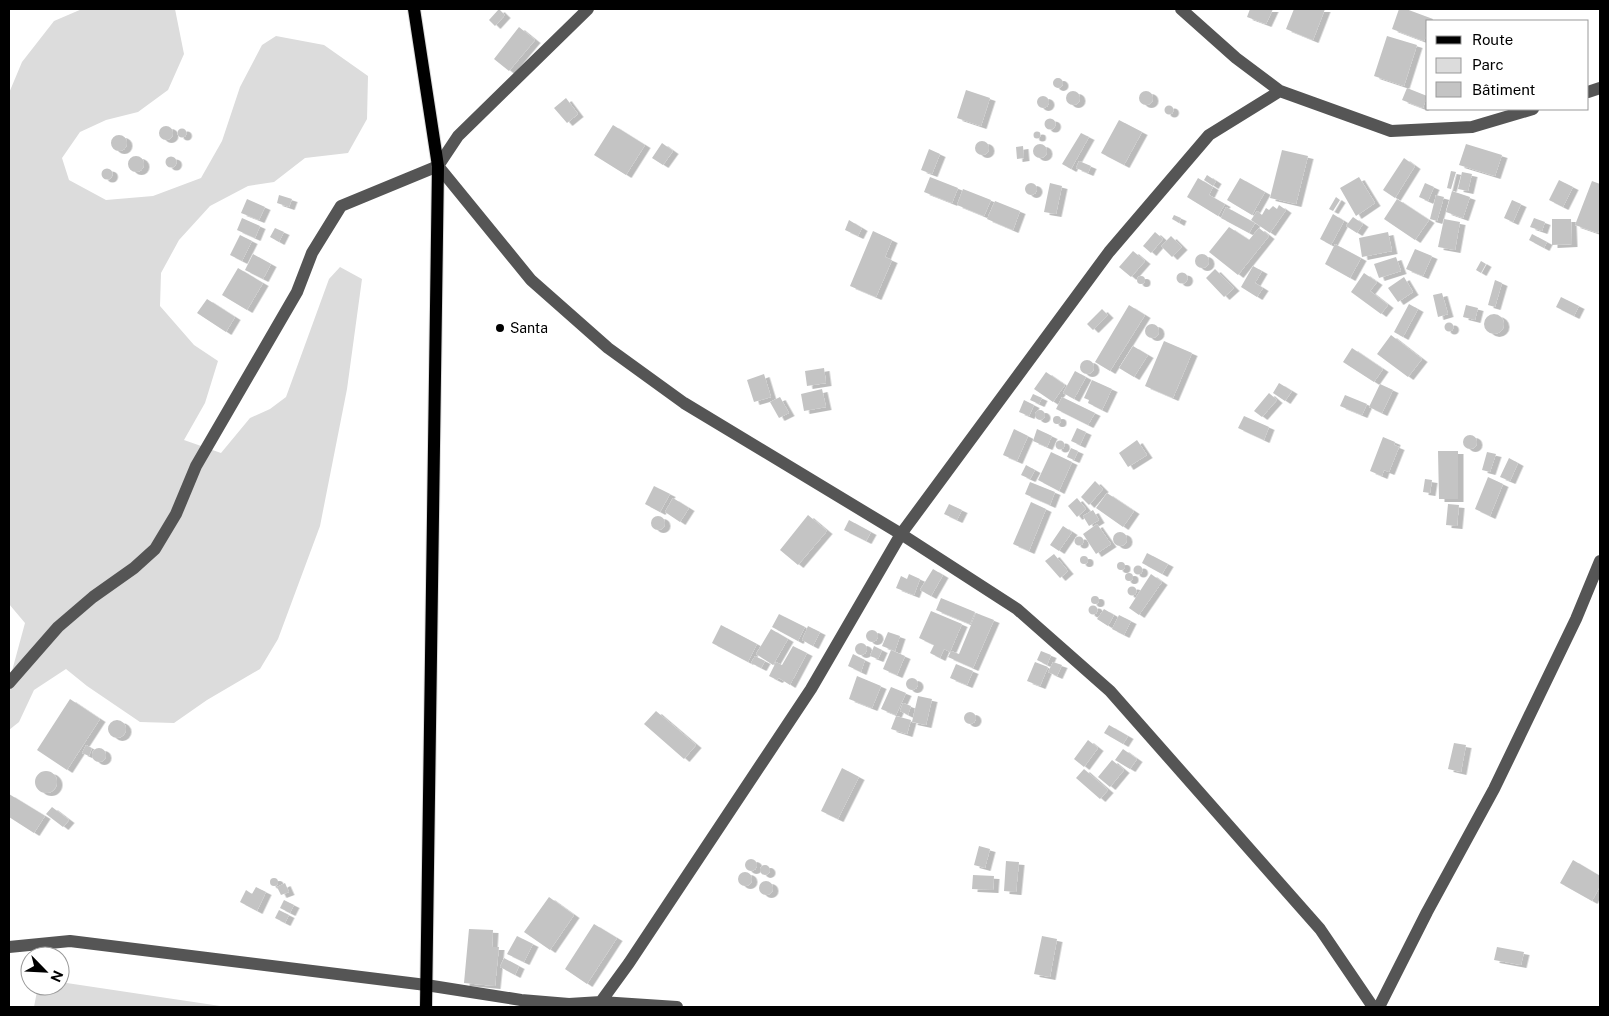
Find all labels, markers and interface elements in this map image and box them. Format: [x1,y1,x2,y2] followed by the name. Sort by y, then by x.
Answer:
[1426,20,1589,110] legend
[1472,31,1513,48] text: Route
[1472,56,1504,73] text: Parc
[1472,81,1535,98] text: Bâtiment
[510,320,548,336] place label: Santa
[494,322,506,334] marker: Santa
[20,946,70,996] north arrow
[47,968,66,985] text: N

